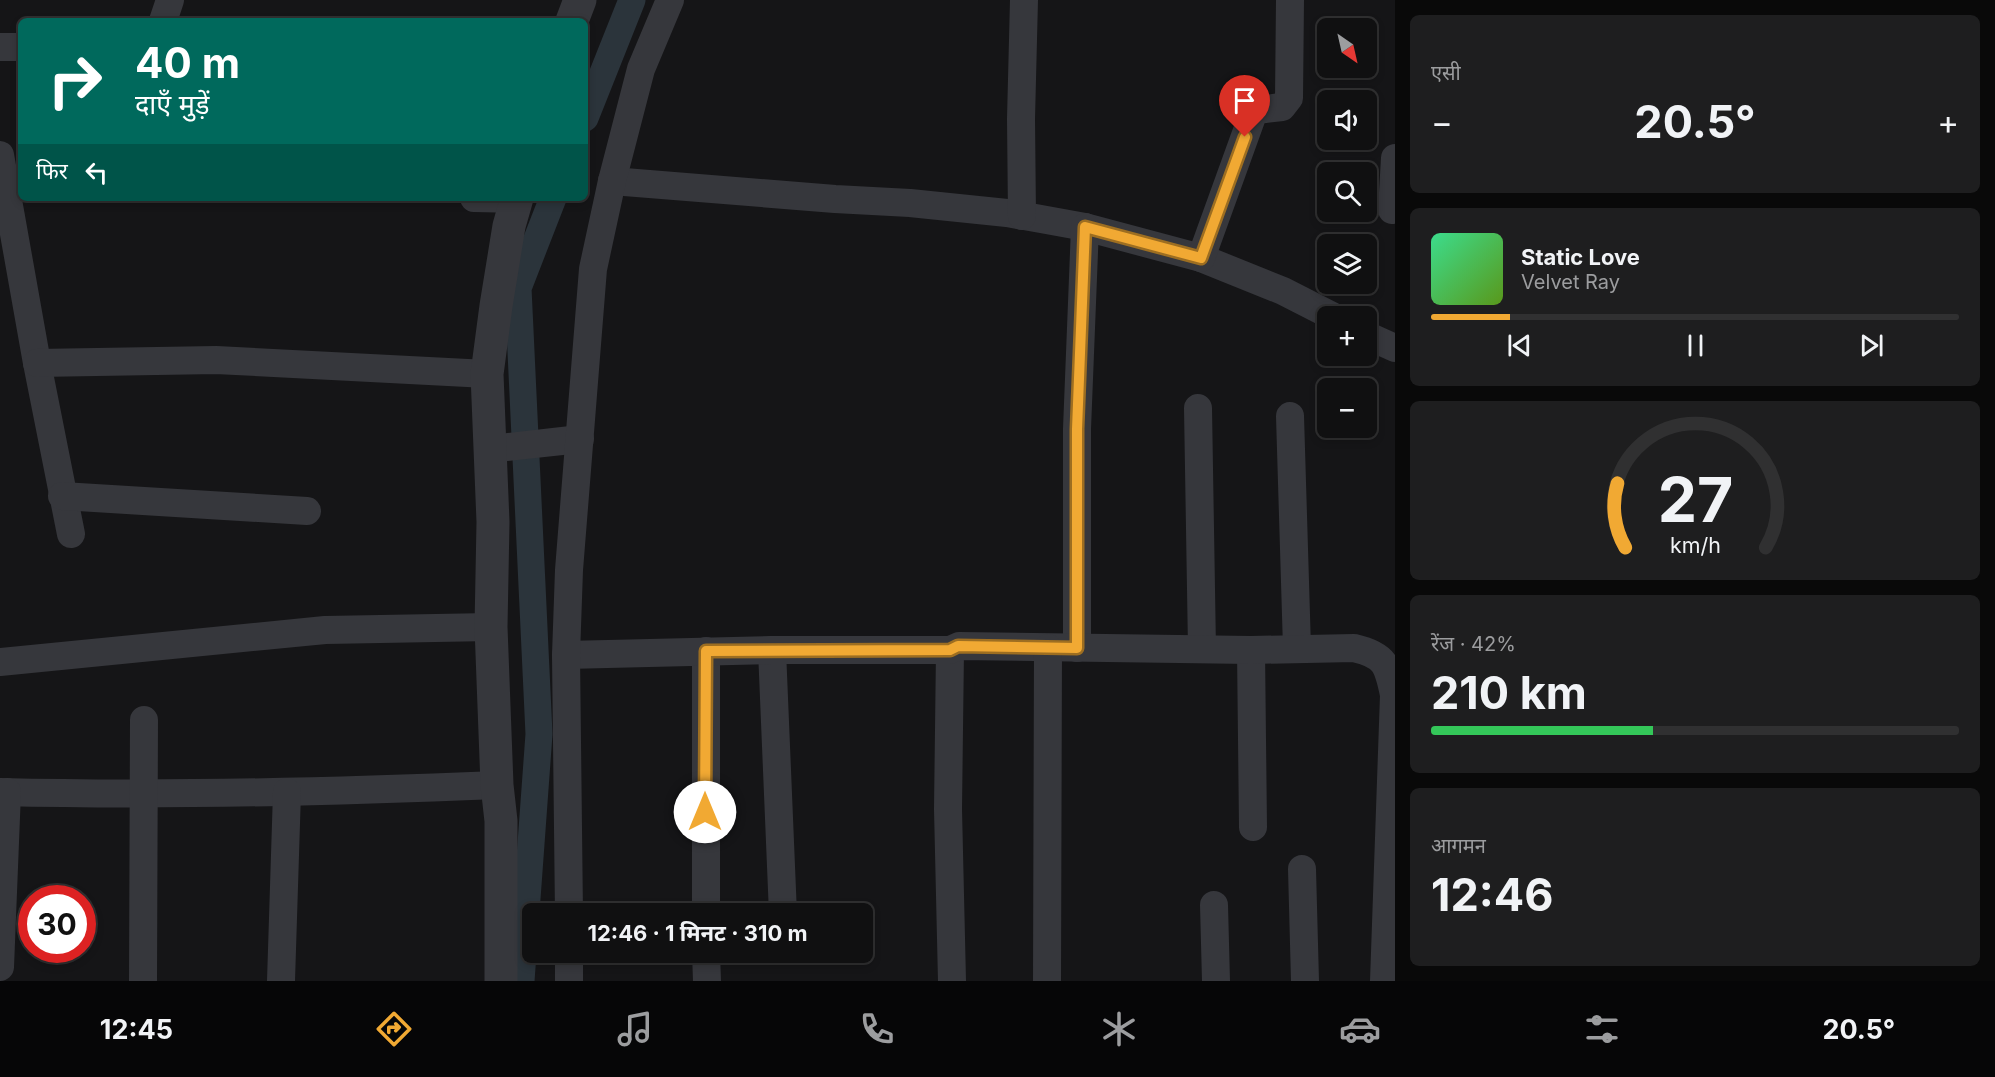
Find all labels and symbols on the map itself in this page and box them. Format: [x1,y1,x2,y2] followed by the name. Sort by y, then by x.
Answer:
[1317,18,1377,78] north arrow
[1219,75,1270,137] pin
[673,780,737,844] position arrow
[18,885,96,963] speed limit sign: 30

